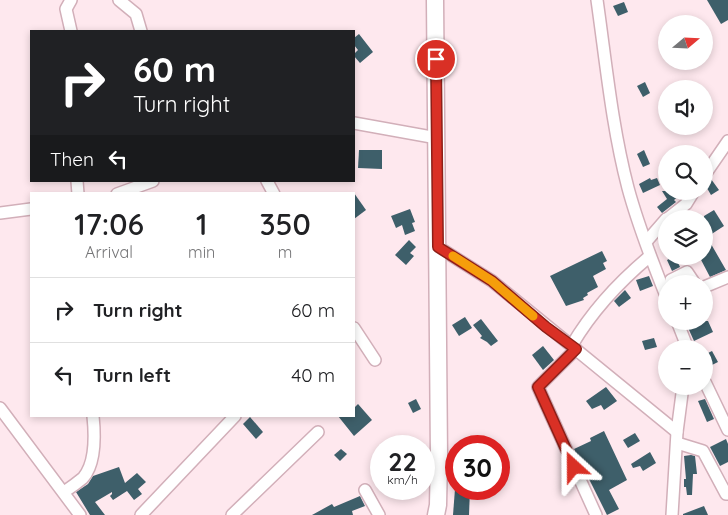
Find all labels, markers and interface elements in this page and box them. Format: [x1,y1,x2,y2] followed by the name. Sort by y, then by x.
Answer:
[658,15,712,70] north arrow
[658,15,713,395] map controls
[415,38,457,80] pin
[422,45,450,73] icon: arrive
[133,47,216,91] text: 60 m
[50,50,115,115] icon: right
[658,80,713,135] button: sound
[133,90,230,118] text: Turn right
[104,145,132,173] icon: left
[658,145,713,200] button: search
[50,147,94,171] text: Then
[74,205,144,243] text: 17:06
[196,205,207,243] text: 1
[260,205,311,243] text: 350
[658,210,713,265] button: layers
[85,242,133,262] text: Arrival
[188,242,215,262] text: min
[278,242,292,262] text: m
[658,275,713,330] button: +
[50,296,78,324] icon: right
[93,298,182,322] text: Turn right
[291,298,335,322] text: 60 m
[658,340,713,395] button: −
[50,361,78,389] icon: left
[93,363,171,387] text: Turn left
[291,363,335,387] text: 40 m
[445,435,510,500] speed limit sign: 30
[547,440,599,492] position arrow
[388,446,417,477] text: 22
[387,472,418,487] text: km/h

